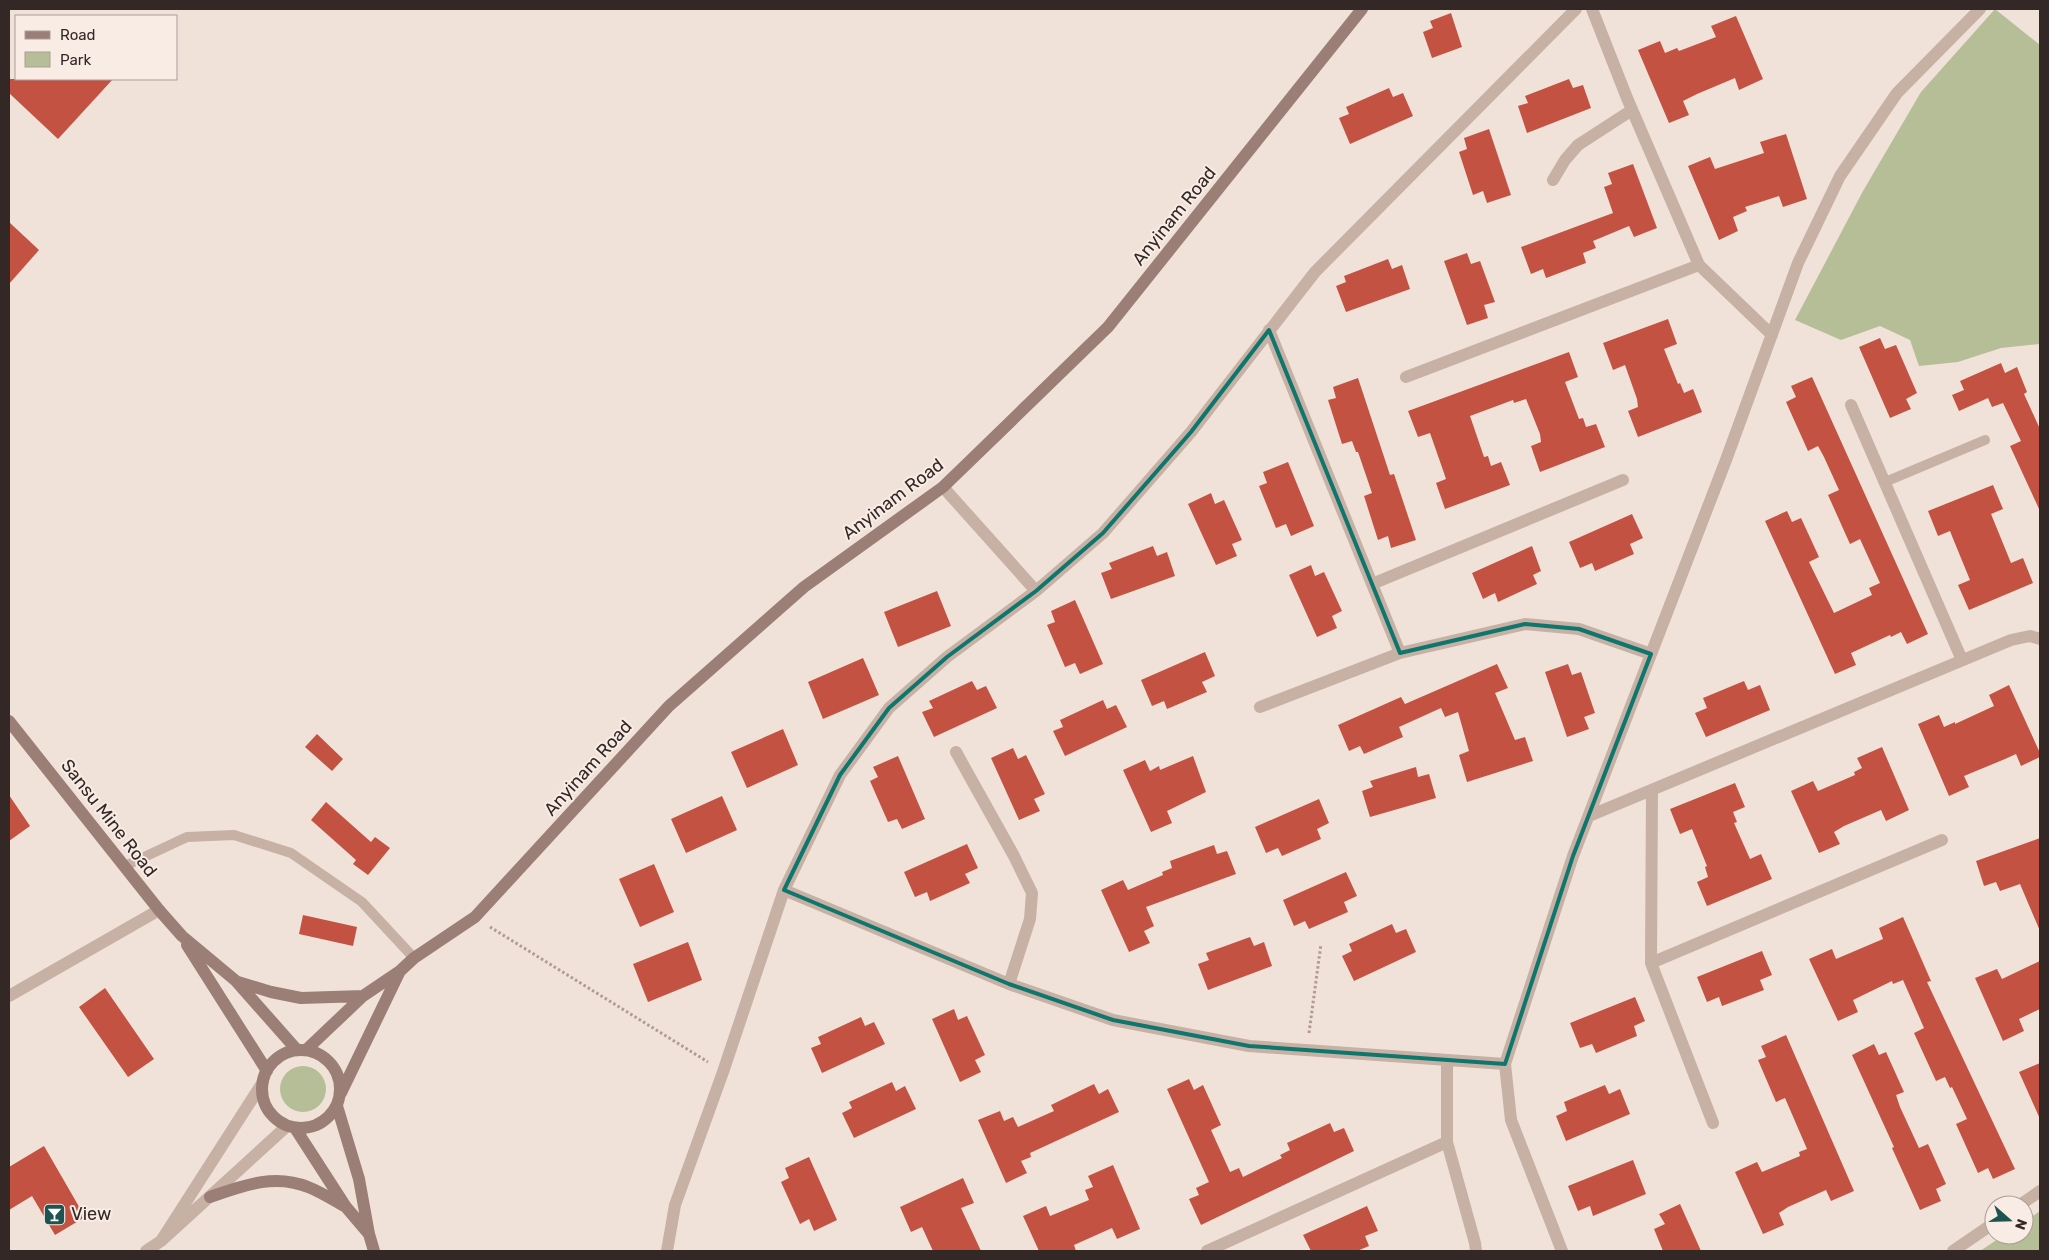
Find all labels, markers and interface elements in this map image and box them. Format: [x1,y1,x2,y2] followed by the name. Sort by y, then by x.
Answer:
[15,15,178,80] legend
[60,26,96,44] text: Road
[60,51,91,69] text: Park
[1127,162,1221,270] street label: Anyinam Road
[838,454,948,544] street label: Anyinam Road
[539,716,637,820] street label: Anyinam Road
[56,755,162,881] street label: Sansu Mine Road
[1984,1195,2034,1245] north arrow
[43,1202,67,1226] bar icon: View
[71,1203,111,1225] place label: View
[2011,1217,2030,1232] text: N

